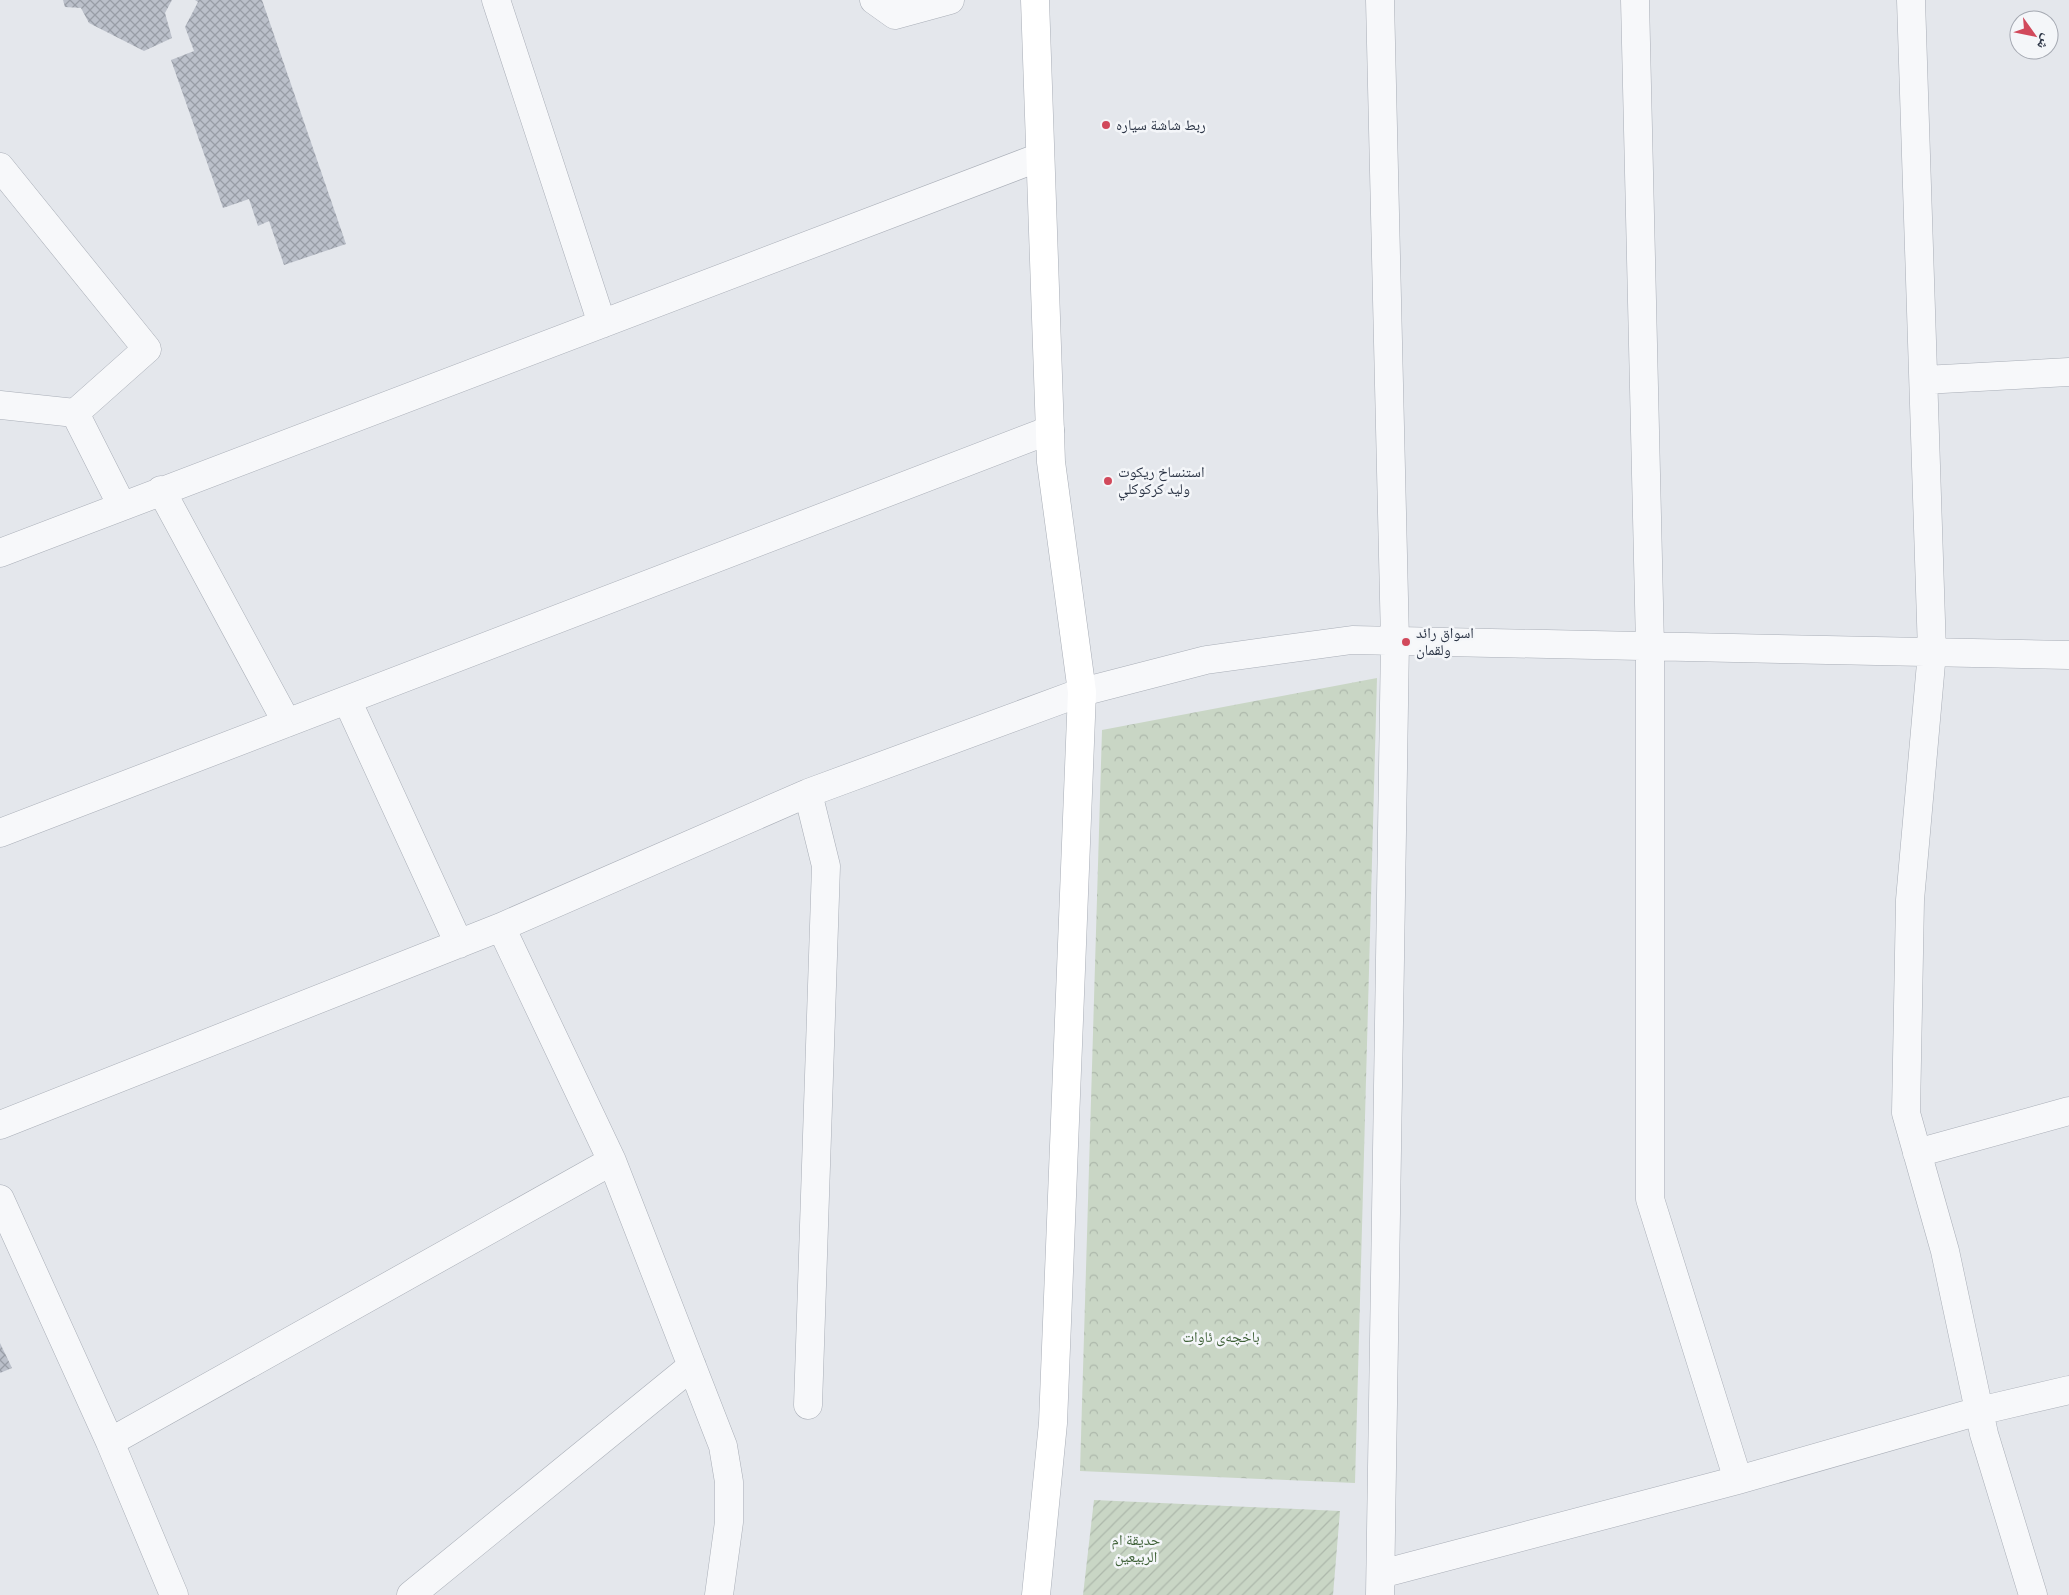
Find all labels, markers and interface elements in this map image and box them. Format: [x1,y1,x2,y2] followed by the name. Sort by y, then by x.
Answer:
[2009,10,2059,60] north arrow
[2033,31,2056,53] text: ش
[1116,115,1206,134] place label: ربط شاشة سياره
[1100,119,1112,131] marker: ربط شاشة سياره
[1118,462,1204,501] place label: استنساخ ريكوت وليد كركوكلي
[1102,475,1114,487] marker: استنساخ ريكوت وليد كركوكلي
[1416,623,1474,660] place label: اسواق رائد ولقمان
[1400,636,1412,648] marker: اسواق رائد ولقمان
[1182,1327,1260,1347] park label: باخچەی ئاوات
[1112,1530,1161,1567] park label: حديقة ام الربيعين

